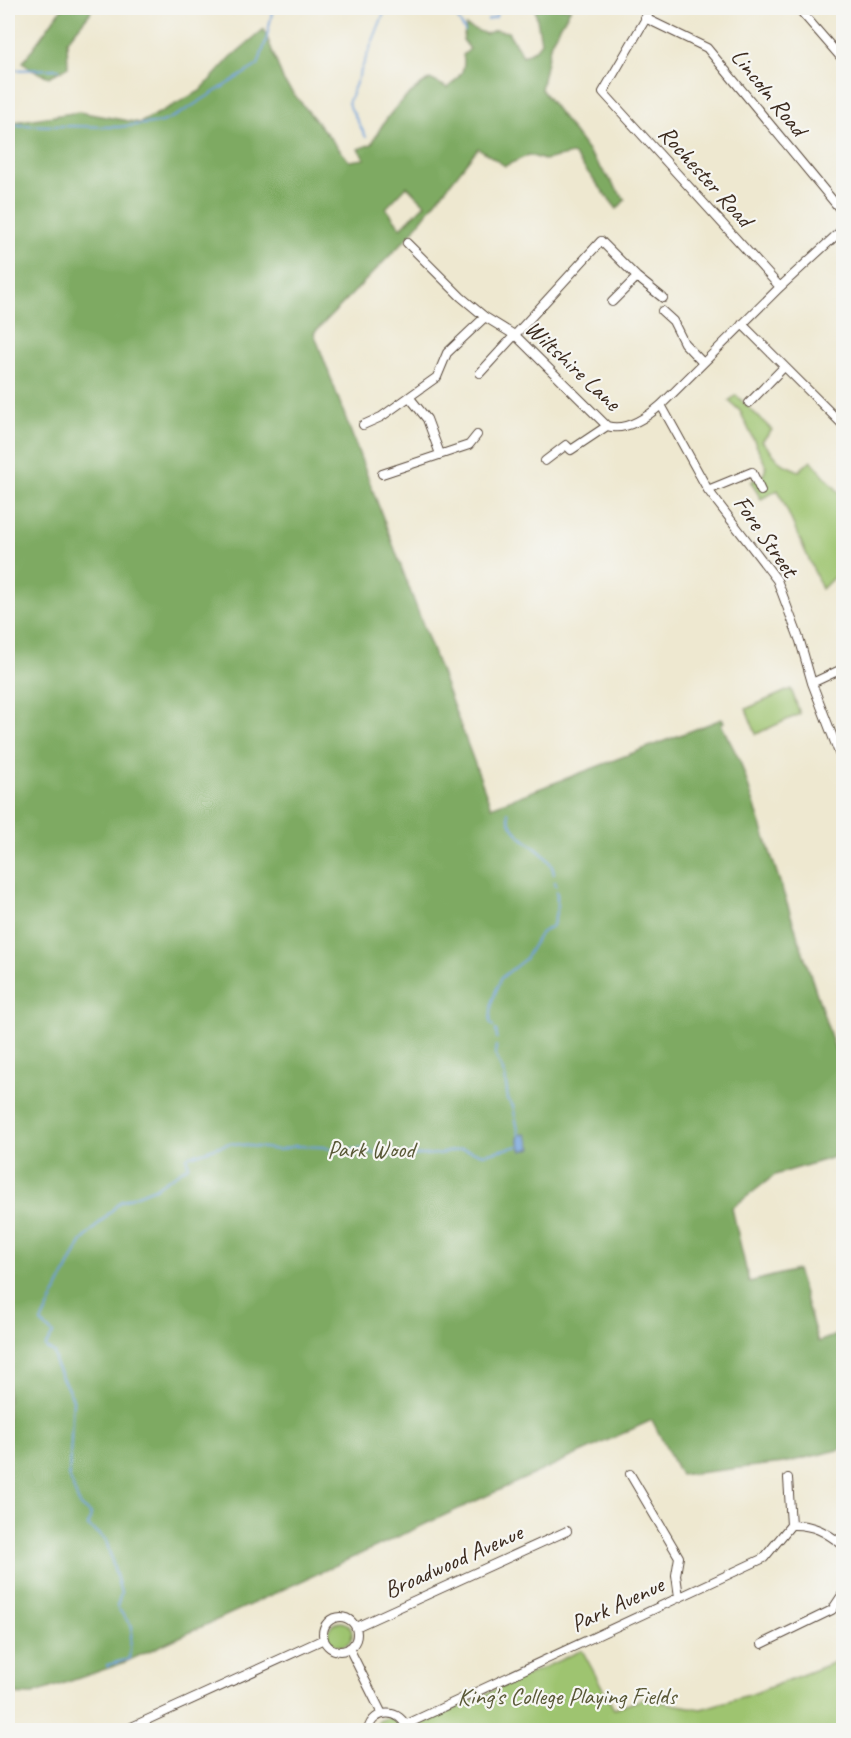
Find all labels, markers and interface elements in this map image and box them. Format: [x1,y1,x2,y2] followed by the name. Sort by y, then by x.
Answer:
[725,42,816,145] street label: Lincoln Road
[652,119,762,236] street label: Rochester Road
[519,313,629,418] street label: Wiltshire Lane
[727,489,806,584] street label: Fore Street
[327,1134,418,1164] park label: Park Wood
[379,1516,529,1605] street label: Broadwood Avenue
[566,1569,670,1639] street label: Park Avenue
[458,1681,678,1711] park label: King's College Playing Fields

